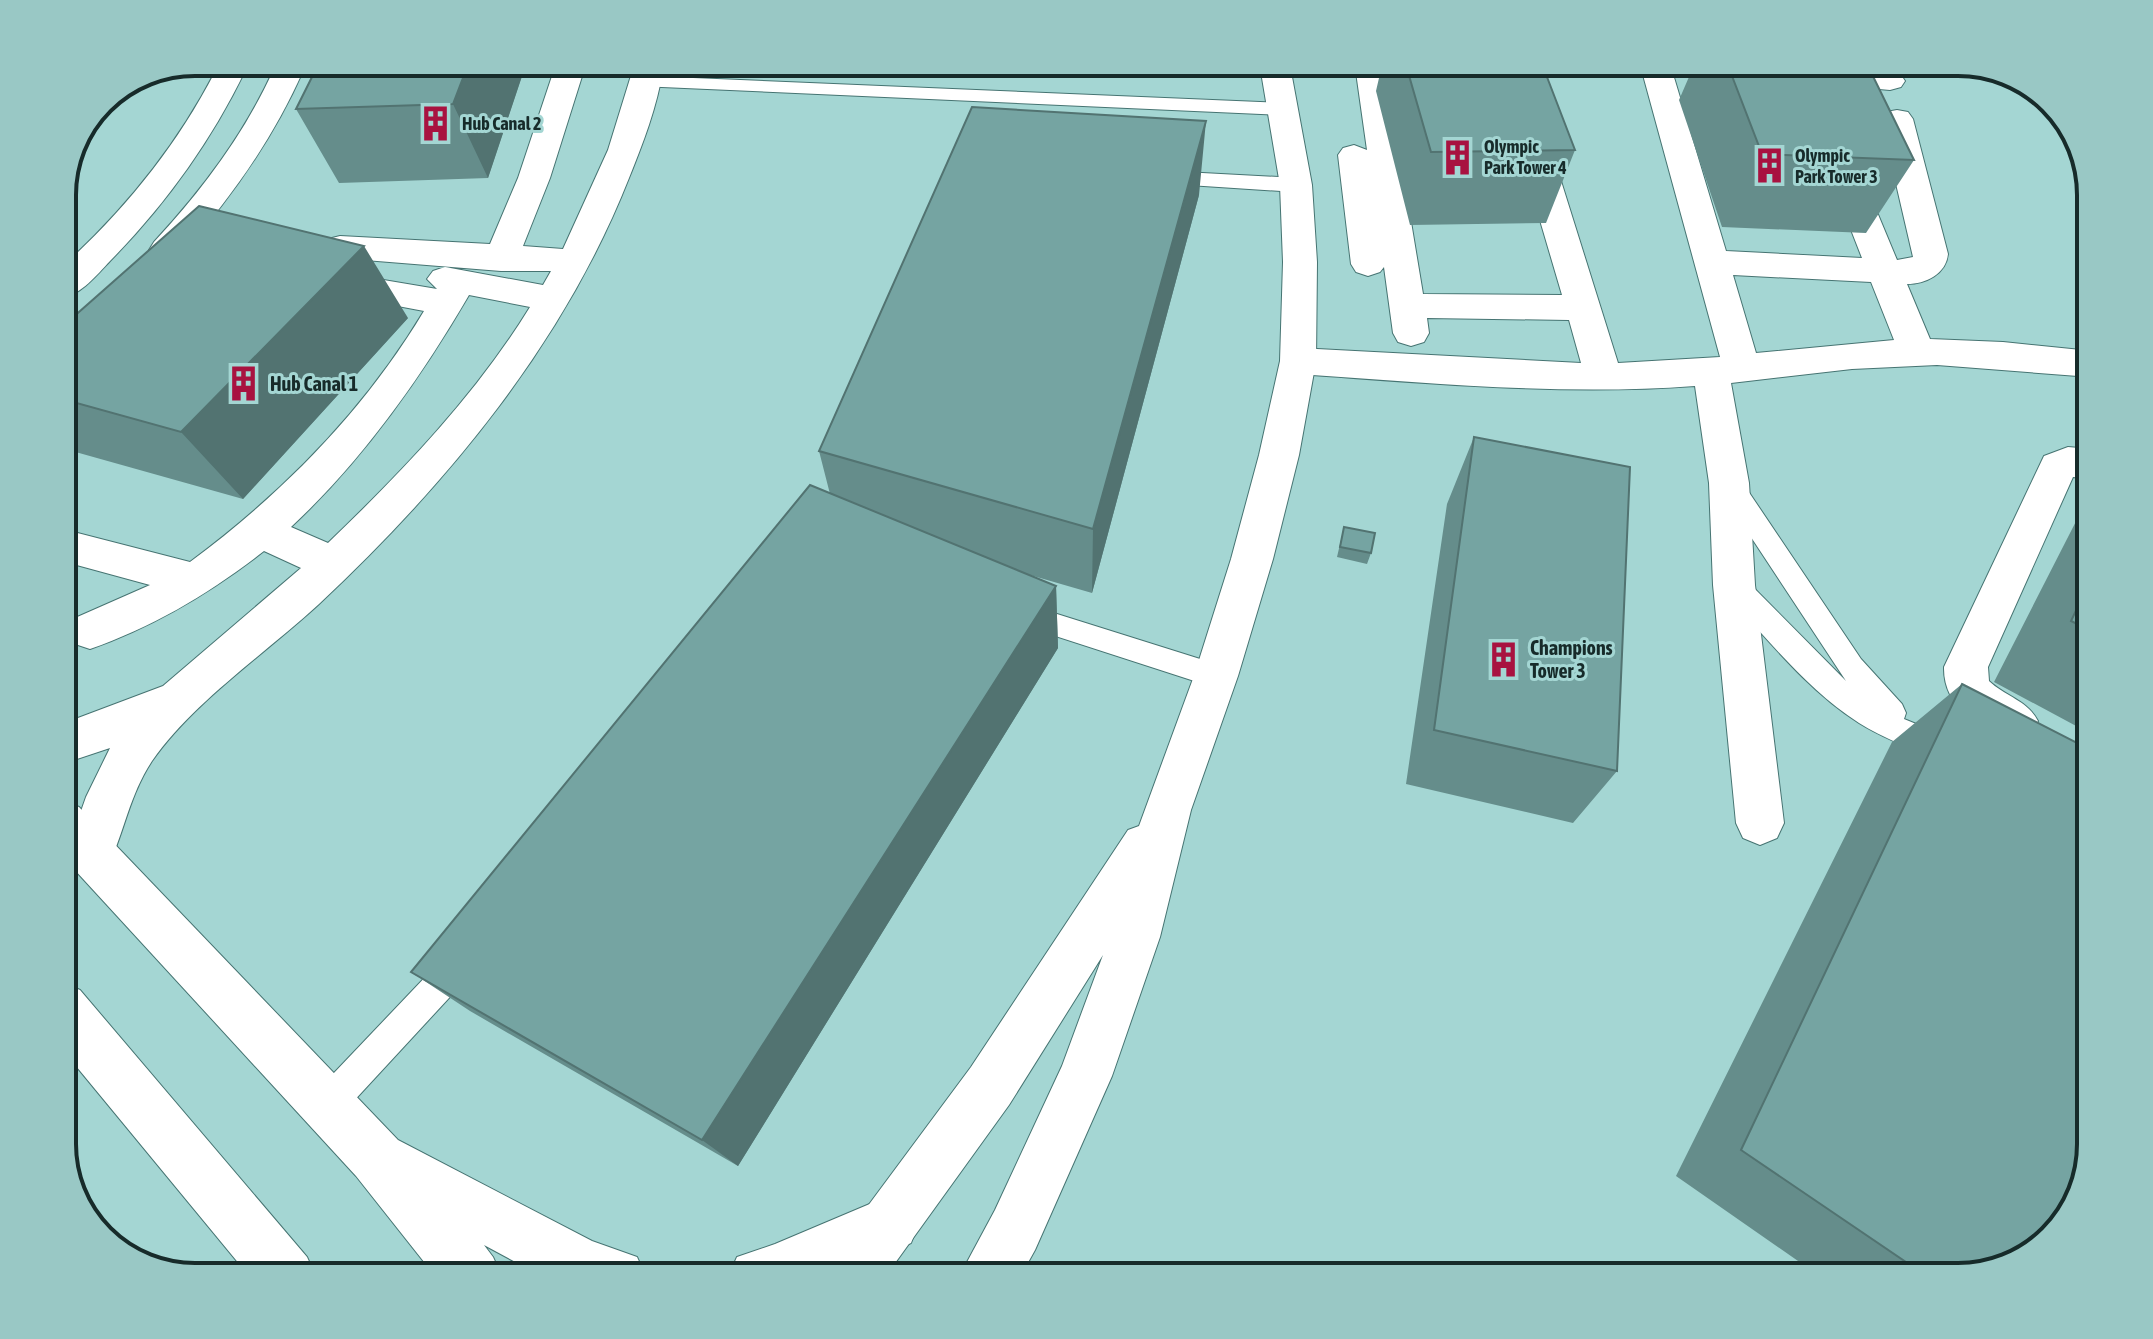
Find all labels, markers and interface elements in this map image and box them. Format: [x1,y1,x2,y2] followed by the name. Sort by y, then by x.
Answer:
[417,105,455,143] building icon: Hub Canal 2
[462,113,541,134] place label: Hub Canal 2
[1484,136,1567,178] place label: Olympic Park Tower 4
[1439,138,1477,176] building icon: Olympic Park Tower 4
[1795,145,1878,187] place label: Olympic Park Tower 3
[1750,147,1788,185] building icon: Olympic Park Tower 3
[225,365,263,403] building icon: Hub Canal 1
[270,372,358,395] place label: Hub Canal 1
[1530,636,1613,682] place label: Champions Tower 3
[1485,640,1523,678] building icon: Champions Tower 3

